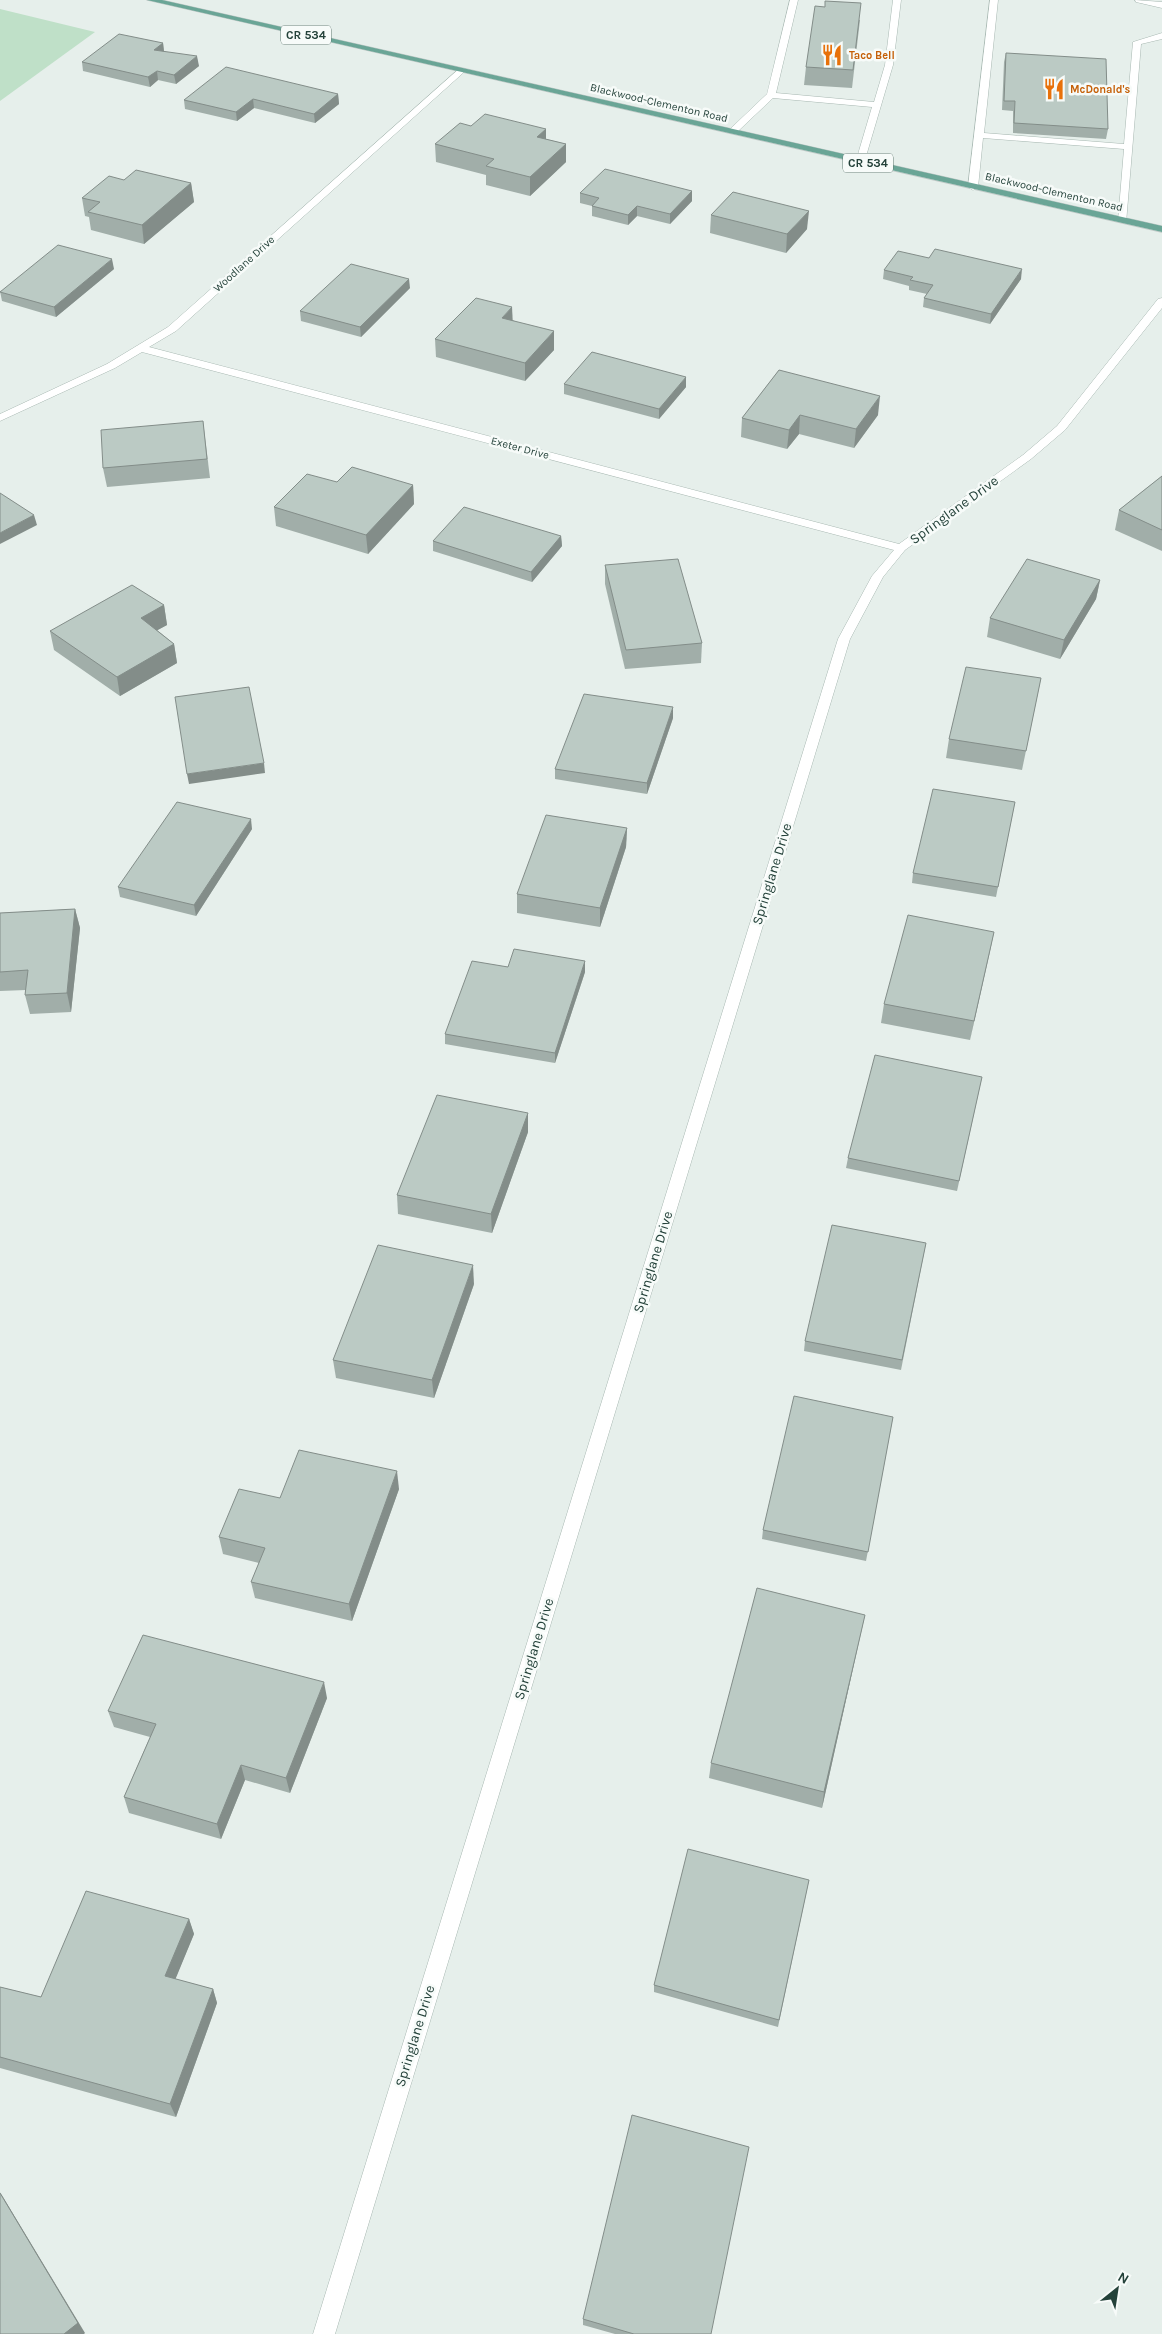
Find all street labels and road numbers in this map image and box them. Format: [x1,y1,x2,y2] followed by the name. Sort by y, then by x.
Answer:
[281,26,331,44] road number: CR 534
[589,81,729,125] street label: Blackwood-Clementon Road
[843,154,893,172] road number: CR 534
[984,170,1124,214] street label: Blackwood-Clementon Road
[211,233,277,295] street label: Woodlane Drive
[490,434,551,462] street label: Exeter Drive
[906,472,1002,548] street label: Springlane Drive
[748,821,796,927] street label: Springlane Drive
[629,1209,677,1315] street label: Springlane Drive
[510,1596,558,1702] street label: Springlane Drive
[391,1983,439,2089] street label: Springlane Drive

